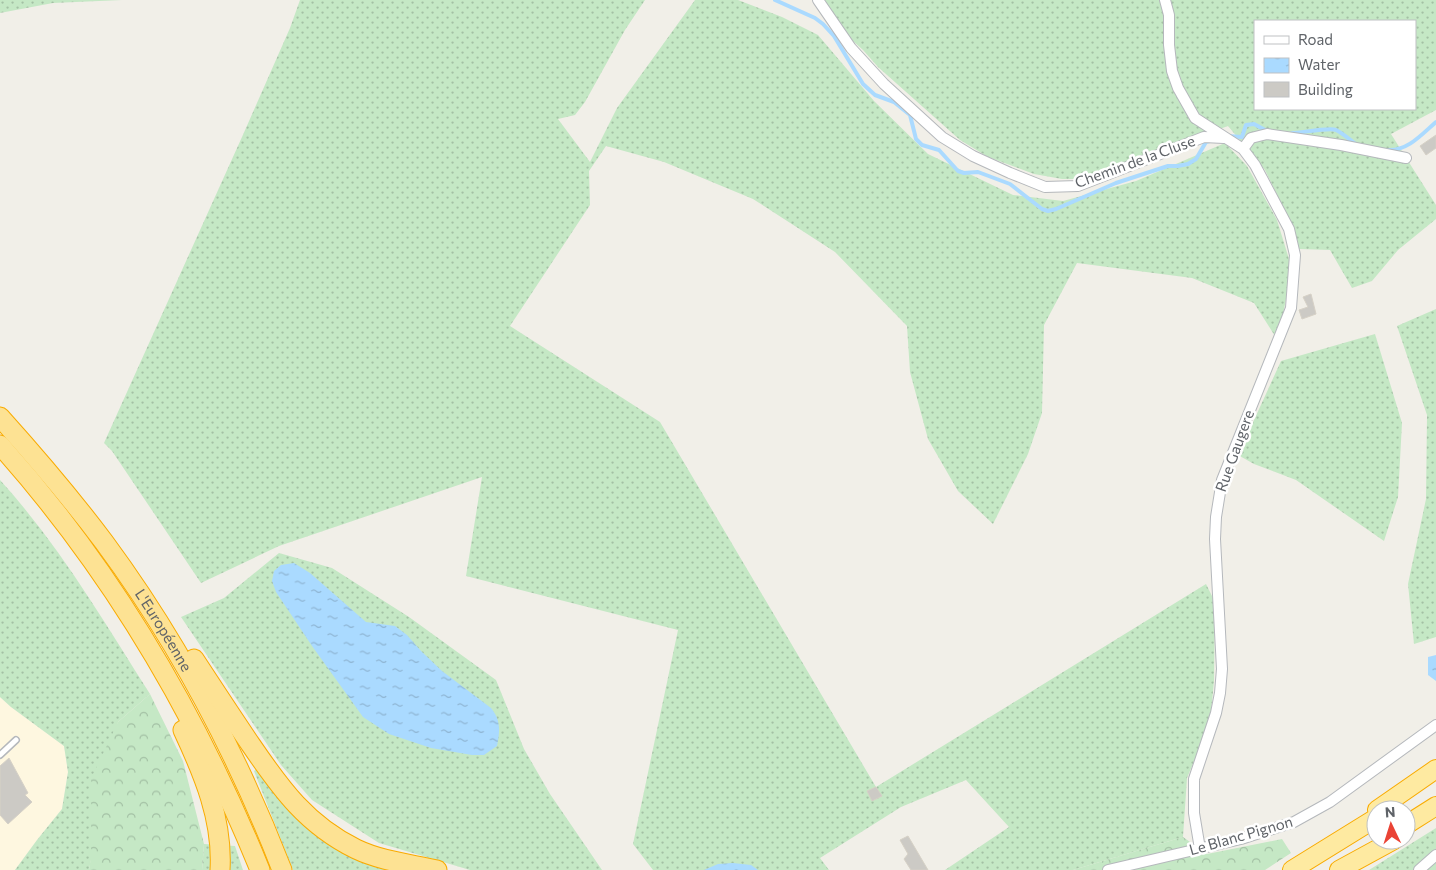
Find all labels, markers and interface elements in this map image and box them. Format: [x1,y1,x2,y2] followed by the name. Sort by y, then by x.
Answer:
[1254,20,1416,110] legend
[1298,30,1333,48] text: Road
[1298,55,1340,73] text: Water
[1298,80,1353,98] text: Building
[1072,131,1197,191] street label: Chemin de la Cluse
[1211,407,1257,494] street label: Rue Gaugere
[132,585,196,674] street label: L'Européenne
[1366,800,1416,850] north arrow
[1384,803,1396,820] text: N
[1187,812,1295,858] street label: Le Blanc Pignon

